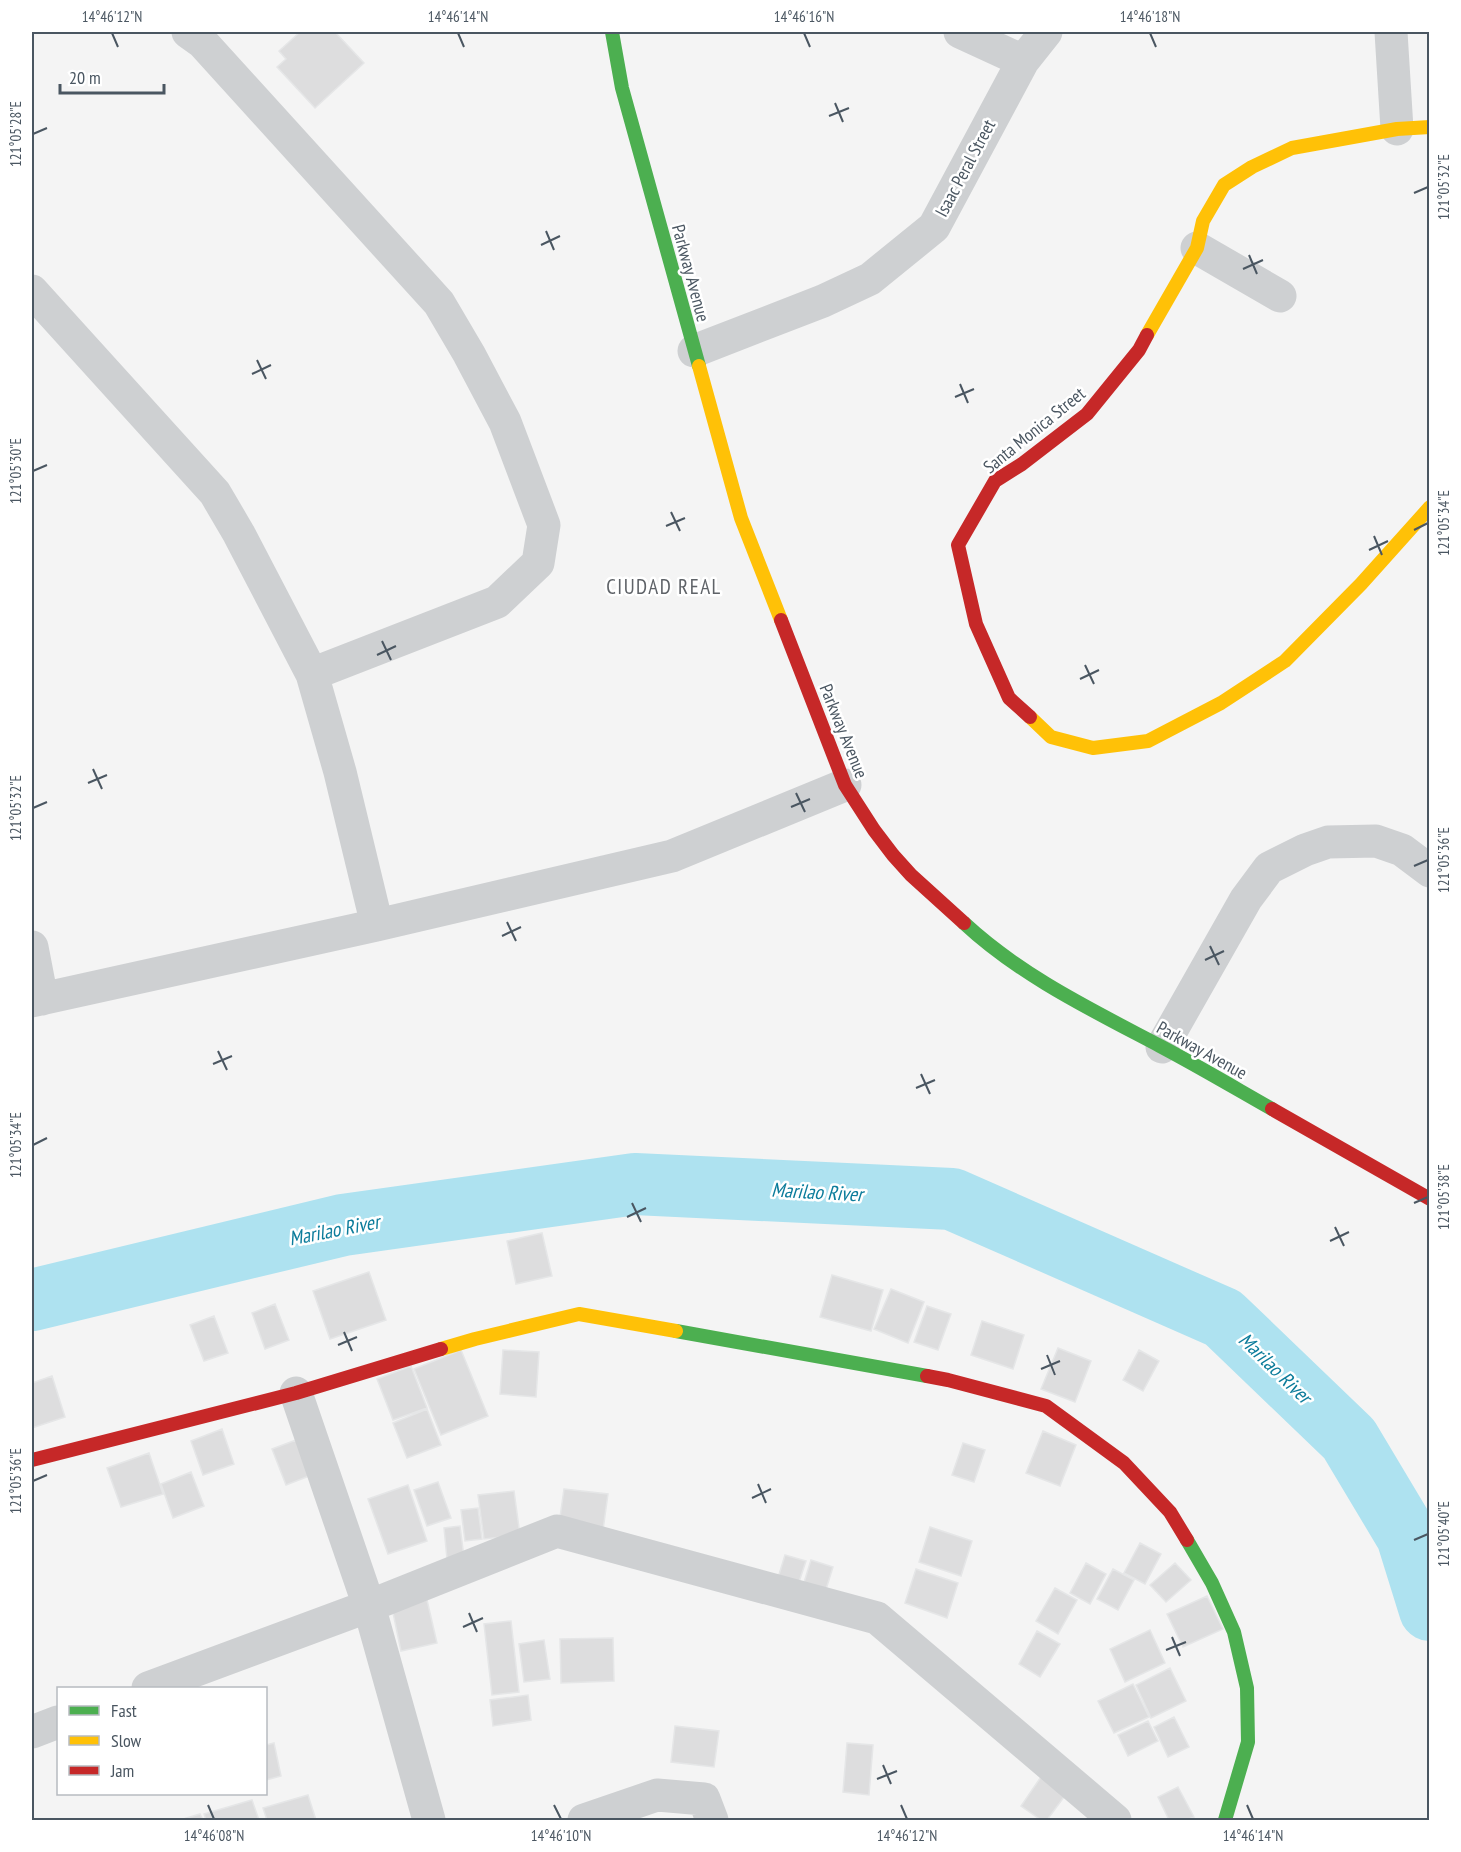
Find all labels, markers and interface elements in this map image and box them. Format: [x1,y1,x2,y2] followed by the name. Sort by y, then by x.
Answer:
[82,7,142,26] text: 14°46'12"N
[428,7,488,26] text: 14°46'14"N
[774,7,834,26] text: 14°46'16"N
[1120,7,1180,26] text: 14°46'18"N
[60,57,164,95] scale bar
[69,66,101,89] text: 20 m
[6,101,25,167] text: 121°05'28"E
[930,115,1000,221] street label: Isaac Peral Street
[1434,154,1453,220] text: 121°05'32"E
[667,222,715,324] street label: Parkway Avenue
[978,382,1090,478] street label: Santa Monica Street
[6,438,25,504] text: 121°05'30"E
[1434,490,1453,556] text: 121°05'34"E
[606,573,722,600] district label: CIUDAD REAL
[815,680,873,782] street label: Parkway Avenue
[6,775,25,841] text: 121°05'32"E
[1434,827,1453,893] text: 121°05'36"E
[1153,1016,1251,1084] street label: Parkway Avenue
[6,1112,25,1178] text: 121°05'34"E
[1434,1164,1453,1230] text: 121°05'38"E
[771,1177,866,1208] water label: Marilao River
[287,1208,384,1251] water label: Marilao River
[1233,1327,1319,1411] water label: Marilao River
[6,1448,25,1514] text: 121°05'36"E
[1434,1501,1453,1567] text: 121°05'40"E
[57,1687,267,1795] legend
[111,1699,137,1722] text: Fast
[111,1729,142,1752] text: Slow
[110,1759,134,1782] text: Jam
[184,1826,244,1845] text: 14°46'08"N
[531,1826,591,1845] text: 14°46'10"N
[877,1826,937,1845] text: 14°46'12"N
[1223,1826,1283,1845] text: 14°46'14"N

